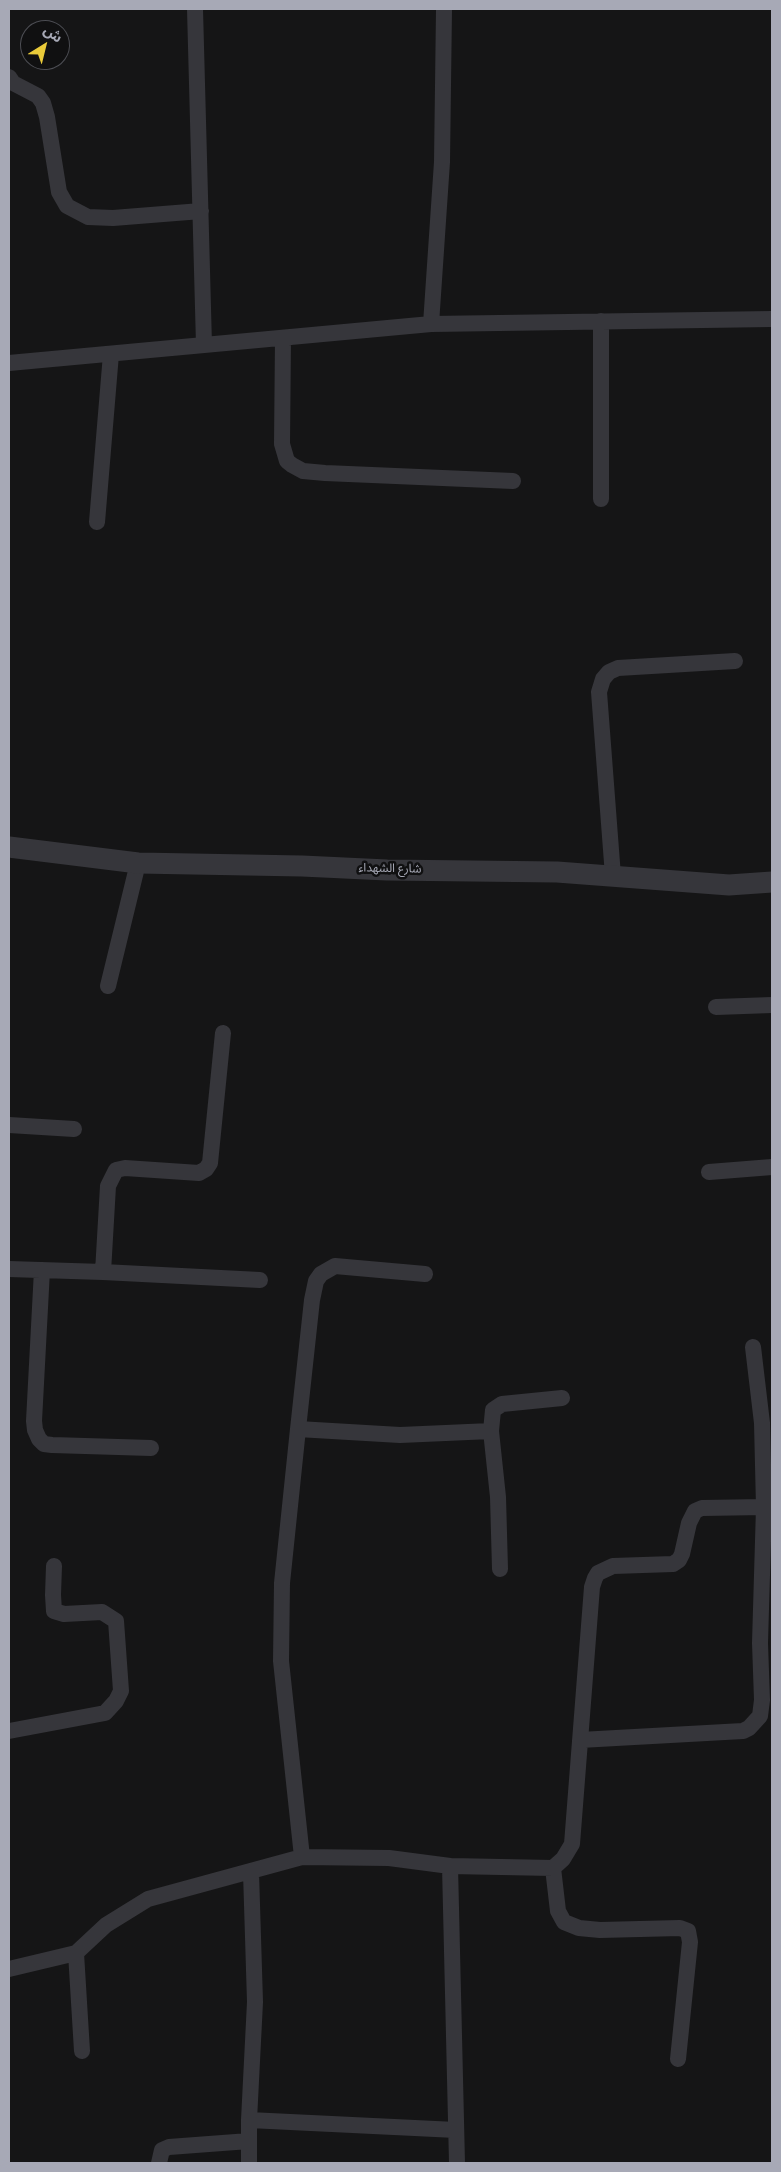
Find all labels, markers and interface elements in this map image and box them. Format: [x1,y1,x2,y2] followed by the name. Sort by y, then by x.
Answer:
[20,20,70,70] north arrow
[40,20,67,47] text: ش
[358,861,422,877] street label: شارع الشهداء

